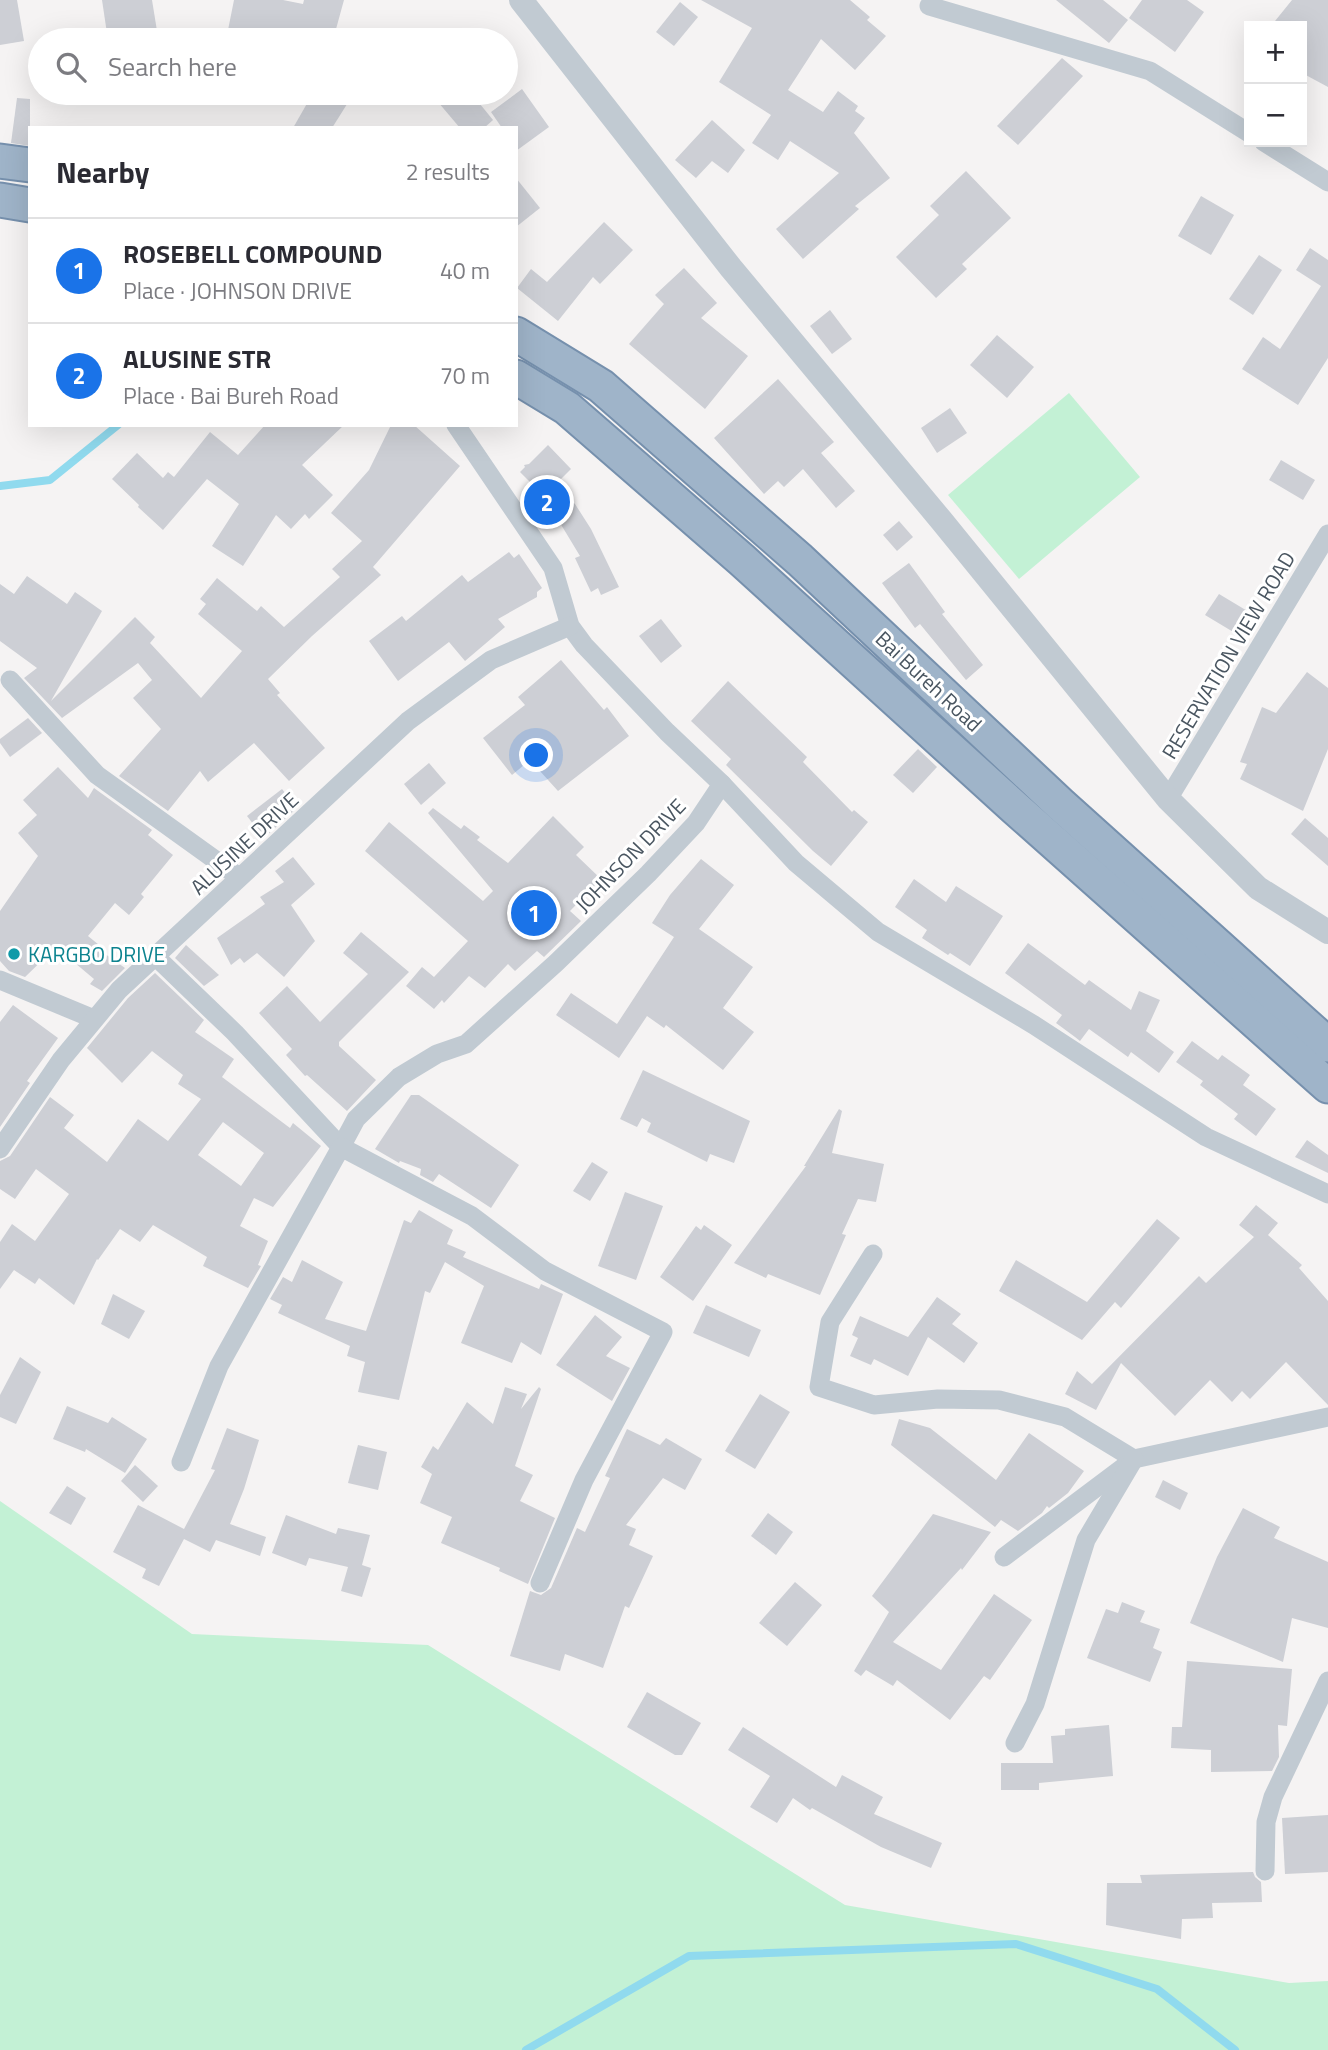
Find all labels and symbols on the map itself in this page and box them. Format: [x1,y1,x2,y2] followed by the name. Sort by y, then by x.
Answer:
[524,476,570,528] pin: 2
[1153,545,1303,765] street label: RESERVATION VIEW ROAD
[868,623,990,739] street label: Bai Bureh Road
[519,738,553,772] your location
[183,784,305,902] street label: ALUSINE DRIVE
[567,791,693,919] street label: JOHNSON DRIVE
[511,887,557,939] pin: 1
[28,938,165,970] place label: KARGBO DRIVE
[6,946,22,962] marker: KARGBO DRIVE

